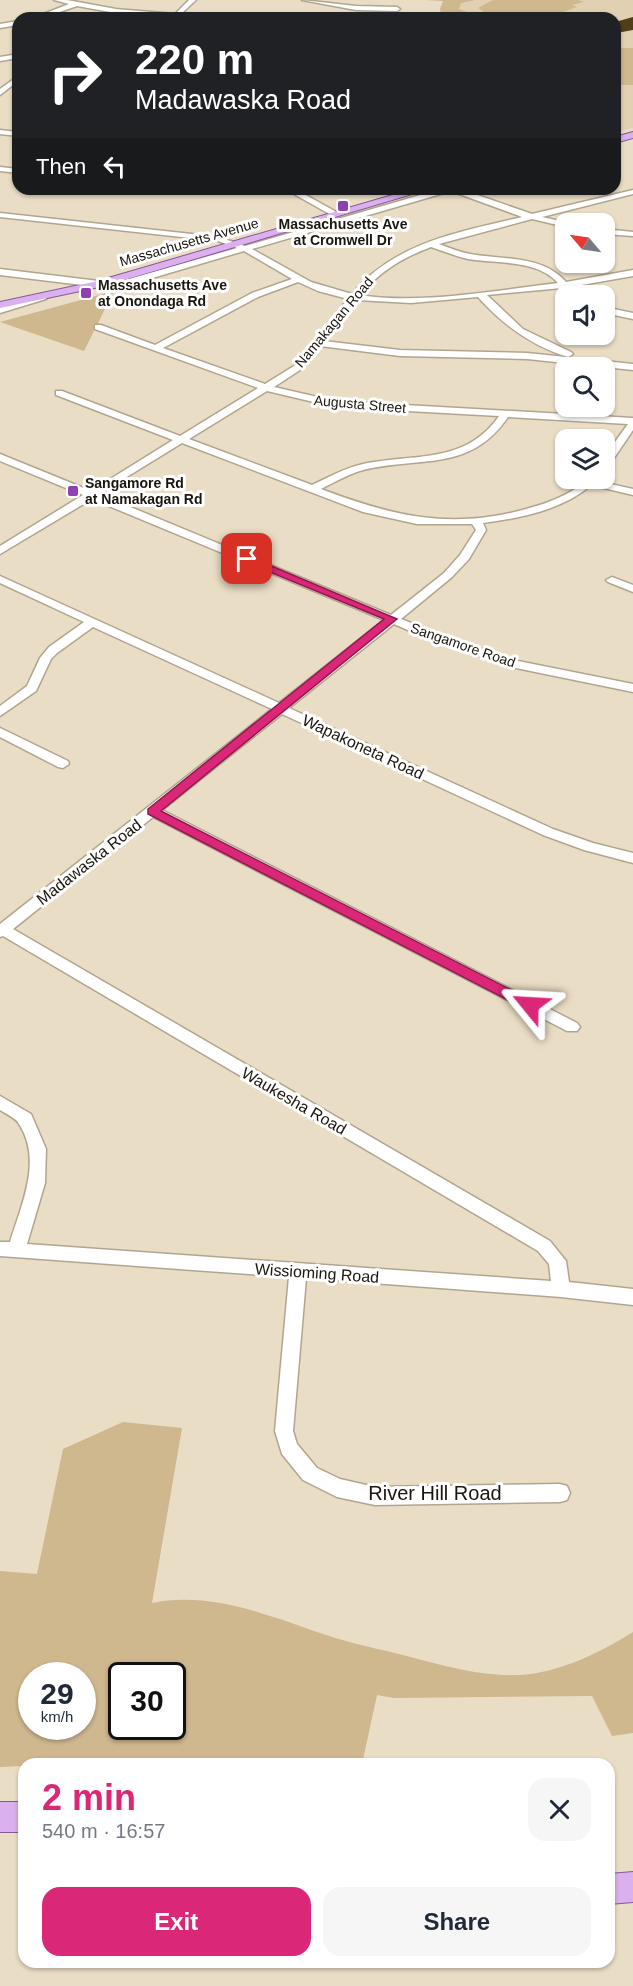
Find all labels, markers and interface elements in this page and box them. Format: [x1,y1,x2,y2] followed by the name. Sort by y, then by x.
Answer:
[36,36,114,114] icon: right
[135,36,254,83] text: 220 m
[135,85,351,115] text: Madawaska Road
[98,150,131,183] icon: left
[36,154,86,179] text: Then
[336,199,350,213] marker: Massachusetts Ave at Cromwell Dr
[555,213,615,273] north arrow
[555,213,615,489] map controls
[118,214,260,269] street label: Massachusetts Avenue
[279,216,408,248] place label: Massachusetts Ave at Cromwell Dr
[292,274,376,370] street label: Namakagan Road
[98,277,227,309] place label: Massachusetts Ave at Onondaga Rd
[555,285,615,345] button: sound
[79,286,93,300] marker: Massachusetts Ave at Onondaga Rd
[555,357,615,417] button: search
[313,392,407,416] street label: Augusta Street
[555,429,615,489] button: layers
[85,475,202,507] place label: Sangamore Rd at Namakagan Rd
[66,484,80,498] marker: Sangamore Rd at Namakagan Rd
[221,533,272,584] pin
[230,542,263,575] icon: arrive
[409,620,517,670] street label: Sangamore Road
[300,711,426,783] street label: Wapakoneta Road
[33,816,145,908] street label: Madawaska Road
[498,973,562,1037] position arrow
[239,1064,349,1138] street label: Waukesha Road
[254,1260,380,1286] street label: Wissioming Road
[368,1482,502,1504] street label: River Hill Road
[108,1662,186,1740] speed limit sign: 30
[40,1677,74,1710] text: 29
[41,1708,73,1725] text: km/h
[42,1777,136,1818] text: 2 min
[528,1778,591,1841] button: close
[42,1820,165,1842] text: 540 m · 16:57
[42,1887,311,1956] button: Exit
[323,1887,591,1956] button: Share

